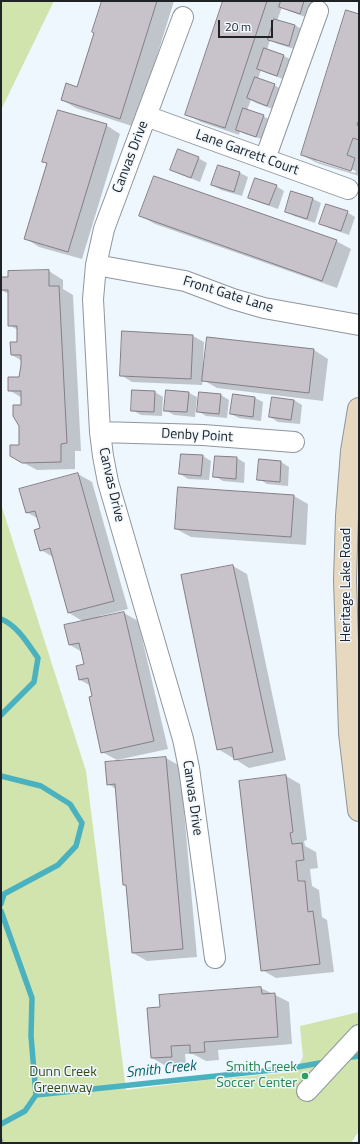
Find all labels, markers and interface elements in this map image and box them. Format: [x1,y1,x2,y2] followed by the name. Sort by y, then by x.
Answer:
[220,12,275,38] scale bar
[225,17,251,36] text: 20 m
[110,119,152,195] street label: Canvas Drive
[193,127,301,179] street label: Lane Garrett Court
[181,273,275,317] street label: Front Gate Lane
[161,426,233,446] street label: Denby Point
[94,446,128,524] street label: Canvas Drive
[339,528,355,642] street label: Heritage Lake Road
[178,759,206,837] street label: Canvas Drive
[125,1057,197,1083] water label: Smith Creek
[216,1060,297,1092] place label: Smith Creek Soccer Center
[29,1065,97,1098] park label: Dunn Creek Greenway
[300,1071,310,1081] marker: Smith Creek Soccer Center

